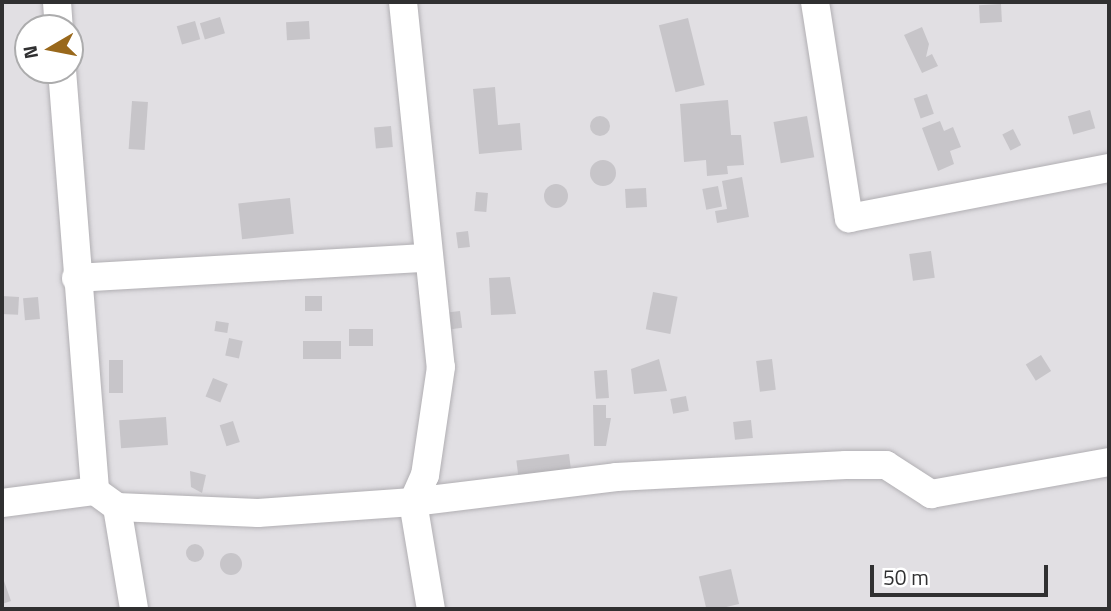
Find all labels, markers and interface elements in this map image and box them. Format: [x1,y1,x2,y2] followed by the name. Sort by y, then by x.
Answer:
[14,14,84,84] north arrow
[14,43,45,61] text: N
[873,552,1052,596] scale bar
[883,561,929,593] text: 50 m

